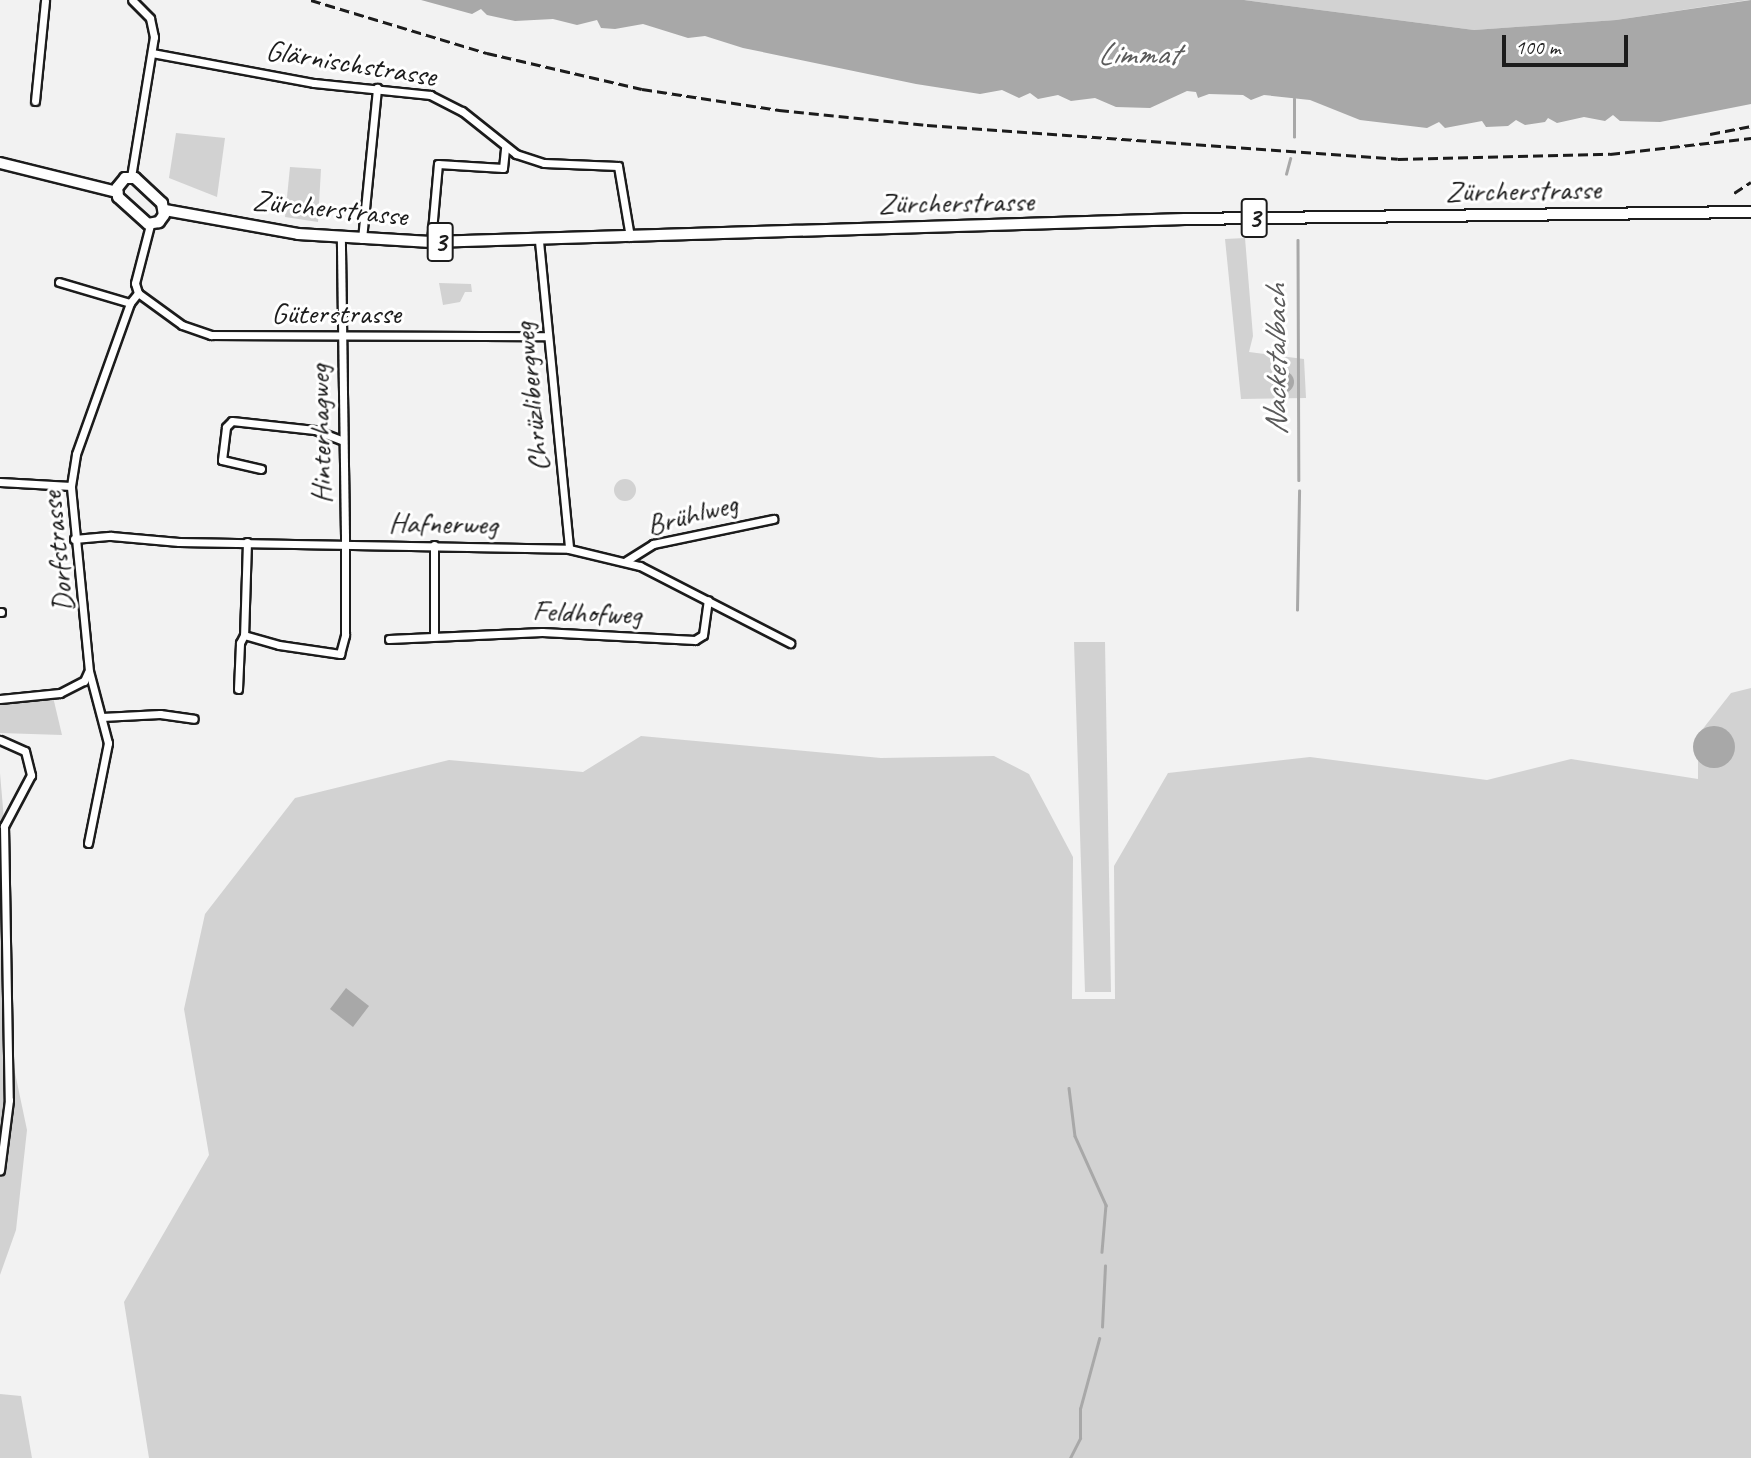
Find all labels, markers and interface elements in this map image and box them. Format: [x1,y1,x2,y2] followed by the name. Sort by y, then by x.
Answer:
[1506,21,1632,65] scale bar
[263,32,439,94] street label: Glärnischstrasse
[1515,34,1560,60] text: 100 m
[1098,35,1178,73] water label: Limmat
[1445,171,1601,209] street label: Zürcherstrasse
[251,182,409,234] street label: Zürcherstrasse
[878,183,1034,221] street label: Zürcherstrasse
[1240,194,1268,242] road number: 3
[426,218,454,266] road number: 3
[1257,285,1295,435] water label: Nacketalbach
[271,295,401,331] street label: Güterstrasse
[505,320,557,474] street label: Chrüzlibergweg
[301,364,339,504] street label: Hinterhagweg
[643,485,741,543] street label: Brühlweg
[33,490,81,614] street label: Dorfstrasse
[388,504,498,542] street label: Hafnerweg
[532,592,642,632] street label: Feldhofweg

